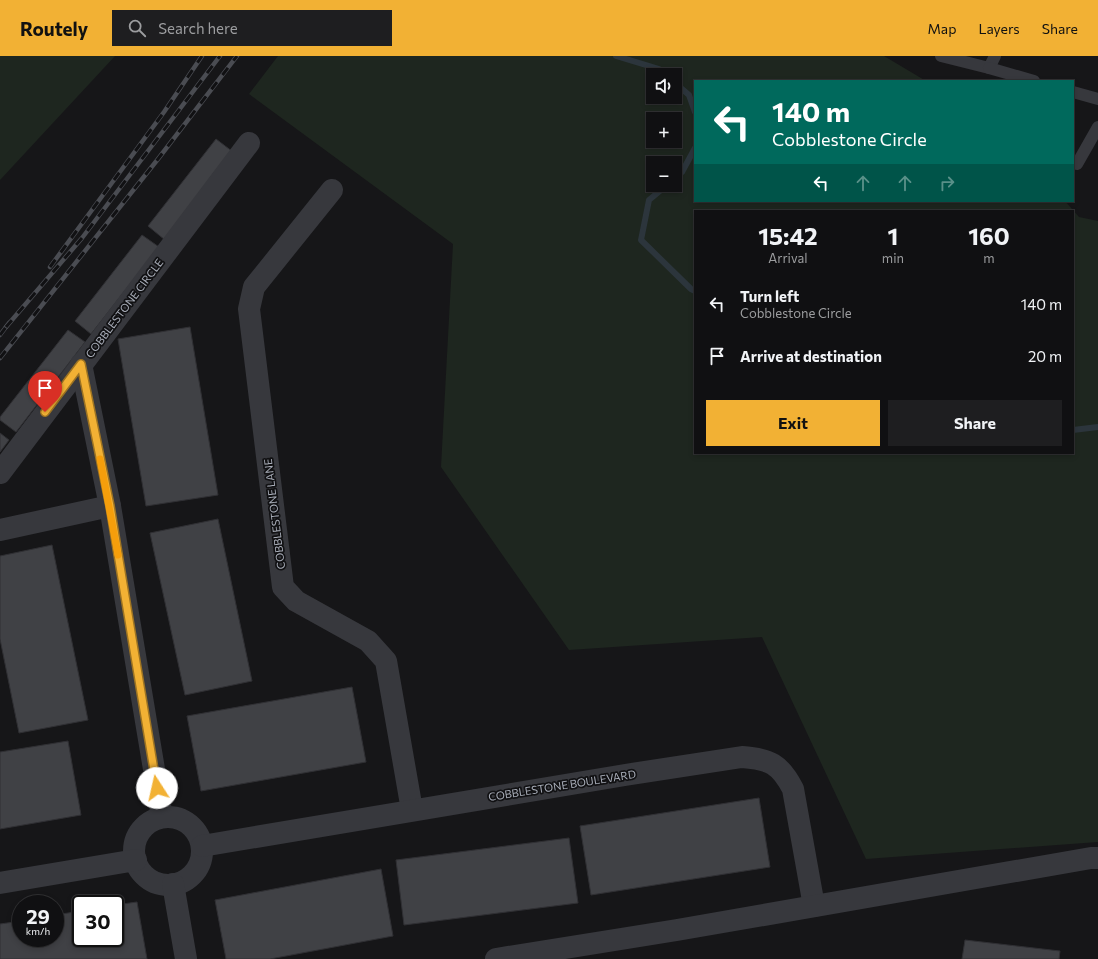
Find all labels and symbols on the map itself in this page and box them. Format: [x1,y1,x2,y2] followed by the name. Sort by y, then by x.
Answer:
[83,256,165,360] street label: COBBLESTONE CIRCLE
[28,371,62,412] pin
[261,458,287,570] street label: COBBLESTONE LANE
[136,767,178,809] position arrow
[487,767,637,803] street label: COBBLESTONE BOULEVARD
[72,895,124,947] speed limit sign: 30

